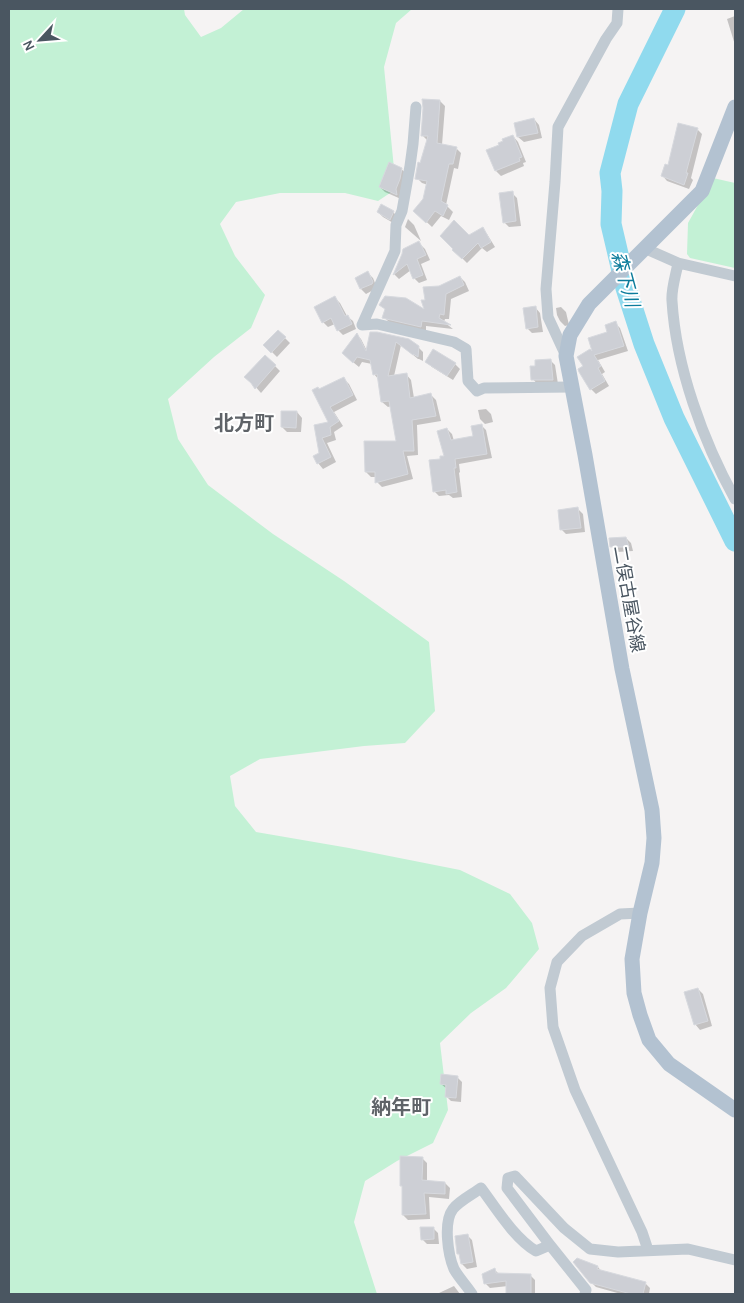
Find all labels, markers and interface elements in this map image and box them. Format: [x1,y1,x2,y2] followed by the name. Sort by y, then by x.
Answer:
[15,15,65,65] north arrow
[19,37,39,54] text: N
[607,249,644,312] water label: 森下川
[214,412,274,435] district label: 北方町
[609,544,649,654] street label: 二俣古屋谷線
[371,1096,431,1119] district label: 納年町

